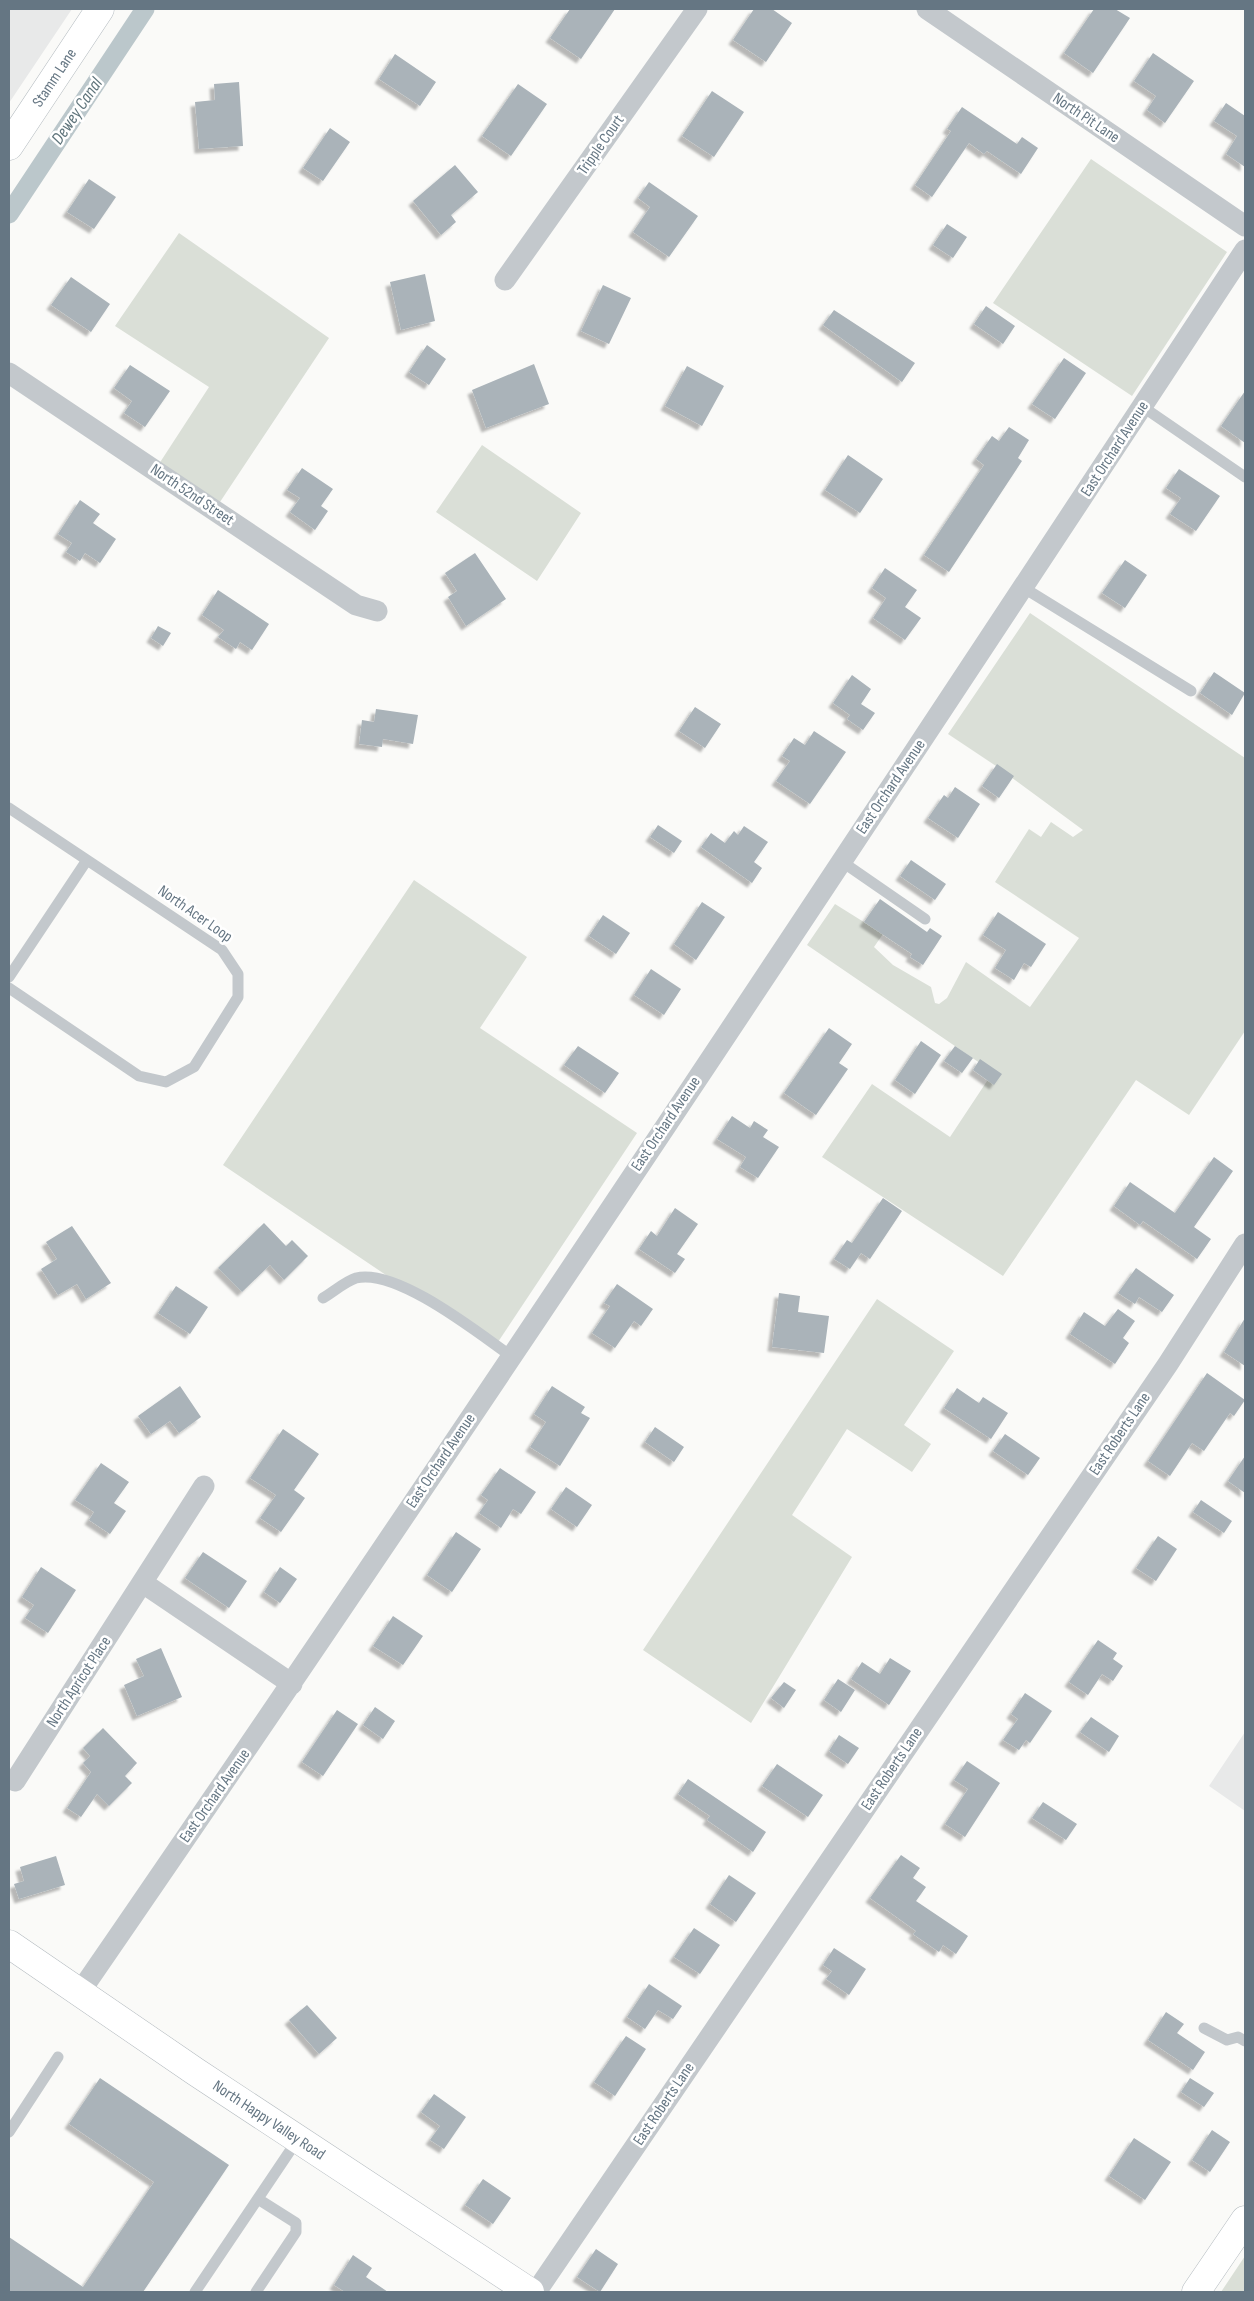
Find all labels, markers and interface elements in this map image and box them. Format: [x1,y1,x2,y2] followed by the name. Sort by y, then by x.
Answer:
[28,45,81,111] street label: Stamm Lane
[47,73,107,148] water label: Dewey Canal
[1049,89,1123,147] street label: North Pit Lane
[574,111,629,179] street label: Tripple Court
[1077,398,1153,500] street label: East Orchard Avenue
[147,460,237,530] street label: North 52nd Street
[852,736,930,838] street label: East Orchard Avenue
[154,881,236,947] street label: North Acer Loop
[627,1073,705,1175] street label: East Orchard Avenue
[1085,1389,1155,1479] street label: East Roberts Lane
[402,1410,480,1512] street label: East Orchard Avenue
[43,1633,115,1731] street label: North Apricot Place
[857,1724,927,1814] street label: East Roberts Lane
[176,1746,254,1846] street label: East Orchard Avenue
[629,2059,699,2149] street label: East Roberts Lane
[209,2076,329,2164] street label: North Happy Valley Road

